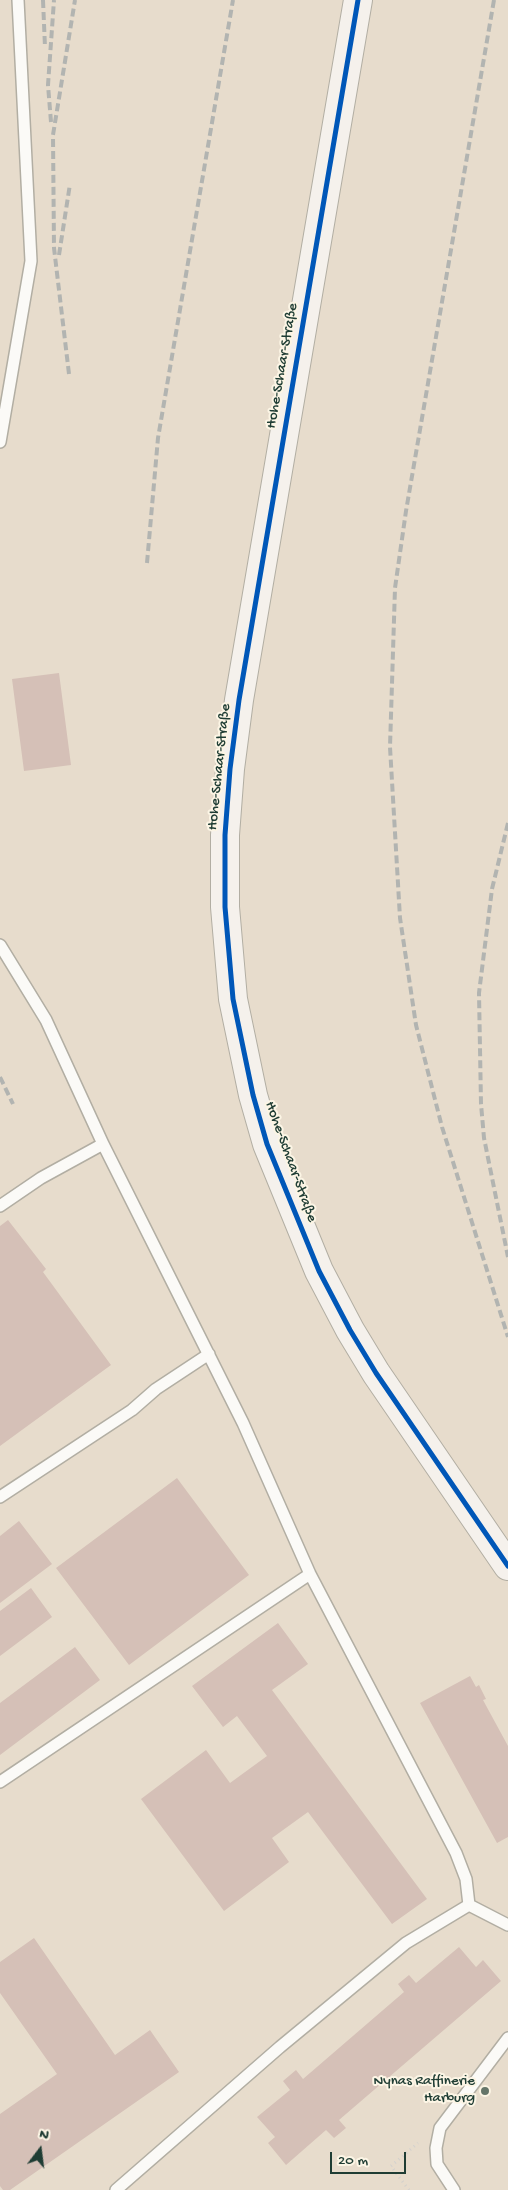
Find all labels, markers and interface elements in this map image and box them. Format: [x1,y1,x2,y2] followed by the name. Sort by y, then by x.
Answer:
[263,302,303,430] street label: Hohe-Schaar-Straße
[204,703,236,831] street label: Hohe-Schaar-Straße
[260,1099,320,1225] street label: Hohe-Schaar-Straße
[374,2073,475,2108] place label: Nynas Raffinerie Harburg
[479,2085,491,2097] marker: Nynas Raffinerie Harburg
[15,2125,65,2175] north arrow
[37,2126,51,2144] text: N
[333,2142,409,2174] scale bar
[338,2152,368,2170] text: 20 m

